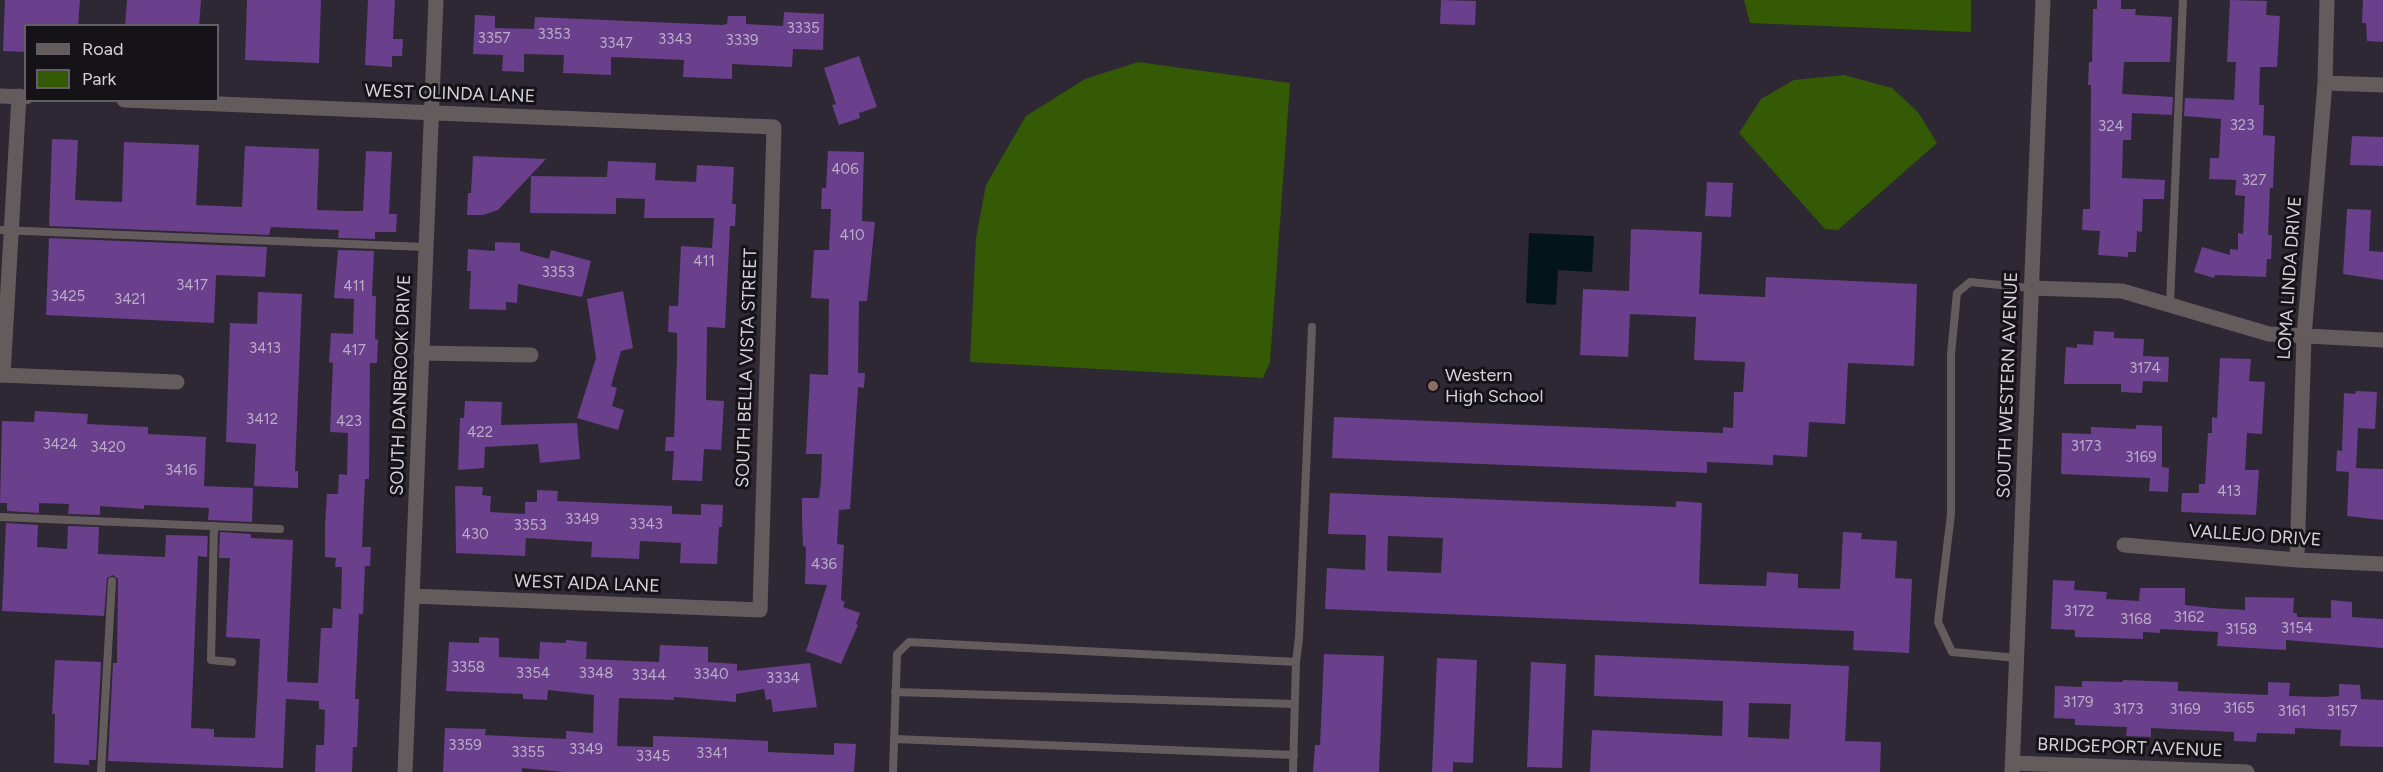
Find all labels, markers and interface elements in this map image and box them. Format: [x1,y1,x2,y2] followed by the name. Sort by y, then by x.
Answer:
[786,20,820,38] house number: 3335
[24,24,219,102] legend
[537,26,571,44] house number: 3353
[478,30,510,48] house number: 3357
[658,31,692,49] house number: 3343
[726,32,758,50] house number: 3339
[599,35,633,53] house number: 3347
[82,38,123,60] text: Road
[82,68,116,90] text: Park
[364,80,536,108] street label: WEST OLINDA LANE
[2230,117,2254,135] house number: 323
[2098,118,2124,136] house number: 324
[831,161,859,179] house number: 406
[2242,172,2266,190] house number: 327
[2274,196,2306,360] street label: LOMA LINDA DRIVE
[839,227,865,245] house number: 410
[732,248,762,488] street label: SOUTH BELLA VISTA STREET
[693,253,715,271] house number: 411
[541,264,575,282] house number: 3353
[1993,271,2023,499] street label: SOUTH WESTERN AVENUE
[386,274,416,496] street label: SOUTH DANBROOK DRIVE
[176,277,208,295] house number: 3417
[343,278,365,296] house number: 411
[51,288,85,306] house number: 3425
[114,291,146,309] house number: 3421
[249,340,281,358] house number: 3413
[342,342,366,360] house number: 417
[2129,360,2161,378] house number: 3174
[1445,365,1543,407] place label: Western High School
[1426,379,1440,393] marker: Western High School
[246,411,278,429] house number: 3412
[336,413,362,431] house number: 423
[467,424,493,442] house number: 422
[42,436,78,454] house number: 3424
[2071,438,2101,456] house number: 3173
[90,439,126,457] house number: 3420
[2125,449,2157,467] house number: 3169
[165,462,197,480] house number: 3416
[2217,483,2241,501] house number: 413
[565,511,599,529] house number: 3349
[629,516,663,534] house number: 3343
[513,517,547,535] house number: 3353
[2188,521,2322,551] street label: VALLEJO DRIVE
[461,526,489,544] house number: 430
[811,556,837,574] house number: 436
[514,571,660,597] street label: WEST AIDA LANE
[2064,603,2094,621] house number: 3172
[2173,609,2205,627] house number: 3162
[2120,611,2152,629] house number: 3168
[2281,620,2313,638] house number: 3154
[2225,621,2257,639] house number: 3158
[451,659,485,677] house number: 3358
[516,665,550,683] house number: 3354
[579,665,613,683] house number: 3348
[693,666,729,684] house number: 3340
[632,667,666,685] house number: 3344
[766,670,800,688] house number: 3334
[2063,694,2093,712] house number: 3179
[2223,700,2255,718] house number: 3165
[2113,701,2143,719] house number: 3173
[2169,701,2201,719] house number: 3169
[2277,703,2307,721] house number: 3161
[2326,703,2358,721] house number: 3157
[2037,734,2223,762] street label: BRIDGEPORT AVENUE
[448,737,482,755] house number: 3359
[569,741,603,759] house number: 3349
[511,744,545,762] house number: 3355
[696,745,728,763] house number: 3341
[636,748,670,766] house number: 3345

